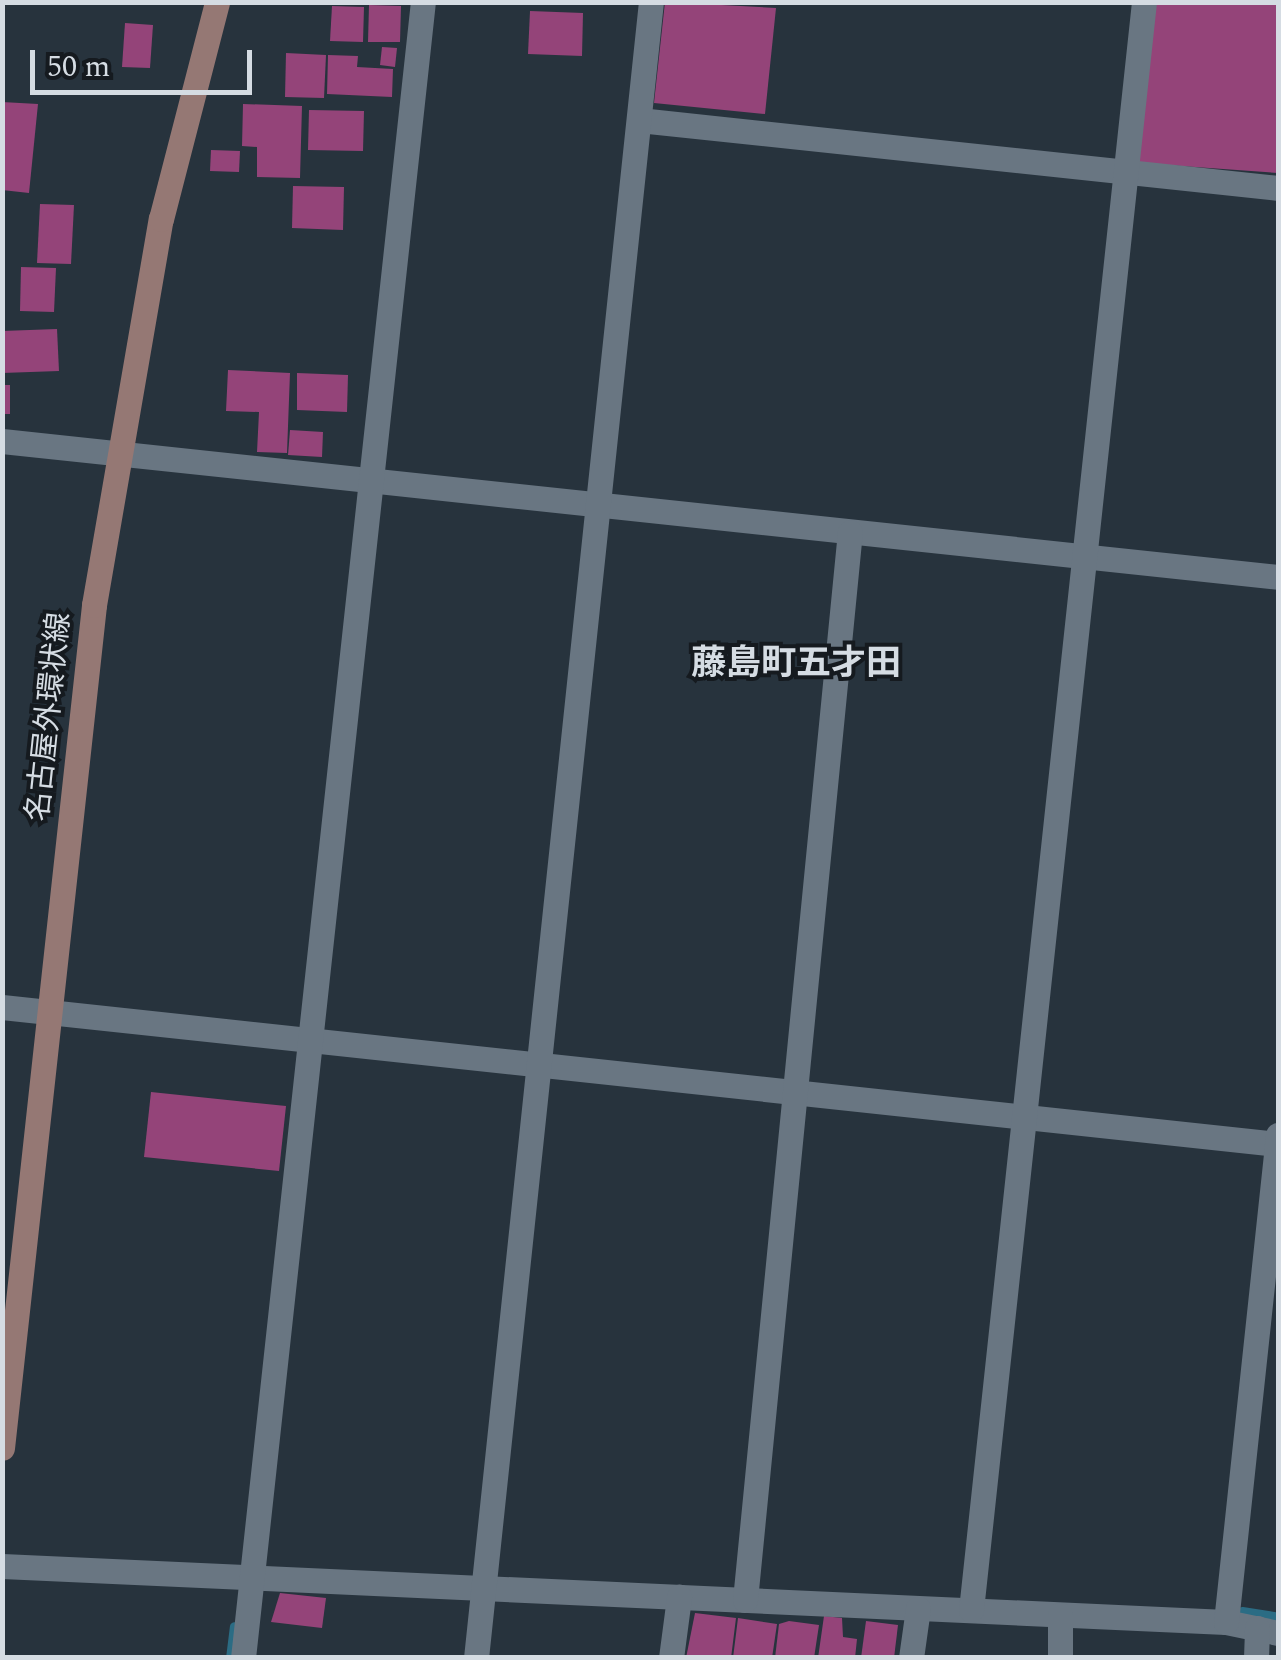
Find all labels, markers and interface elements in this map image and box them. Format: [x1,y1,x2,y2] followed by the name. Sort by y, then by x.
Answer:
[35,30,258,92] scale bar
[47,44,110,90] text: 50 m
[20,611,78,823] street label: 名古屋外環状線
[691,643,901,685] district label: 藤島町五才田

